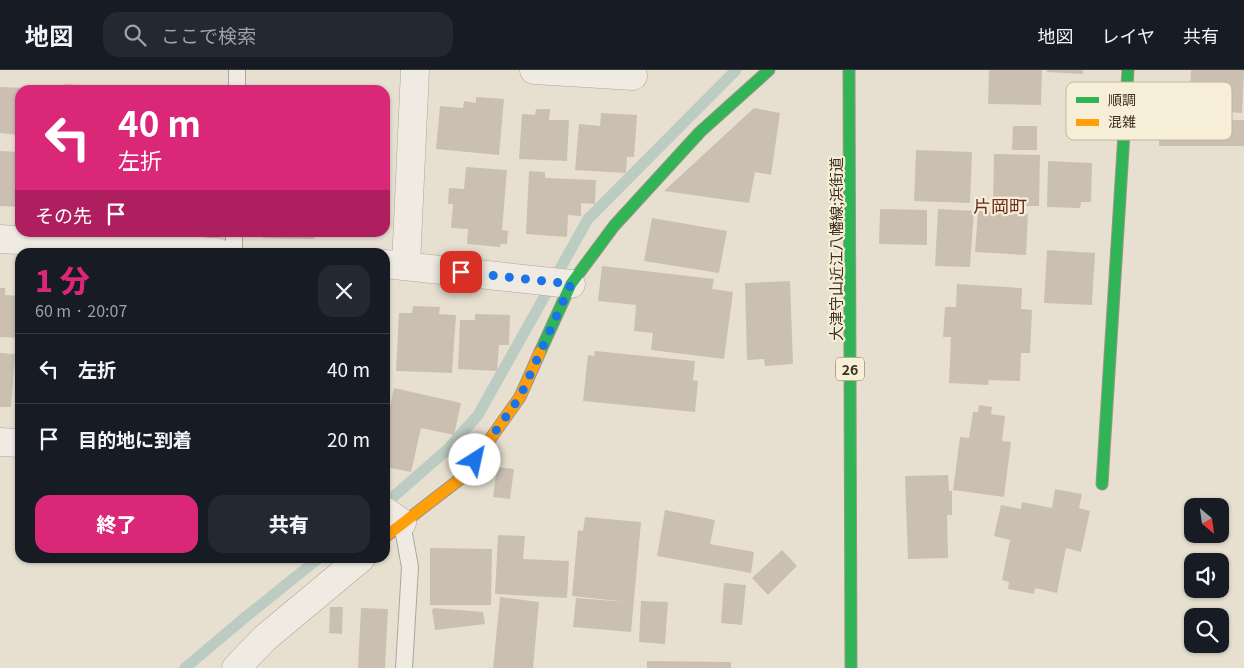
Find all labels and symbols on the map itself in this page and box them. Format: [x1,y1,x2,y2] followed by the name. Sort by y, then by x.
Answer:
[1066,82,1232,140] legend
[1108,89,1136,109] text: 順調
[1108,111,1136,131] text: 混雑
[825,157,846,341] street label: 大津守山近江八幡線;浜街道
[973,192,1027,218] district label: 片岡町
[440,251,482,293] pin
[836,358,864,380] road number: 26
[448,433,500,485] position arrow
[1184,498,1229,542] north arrow

